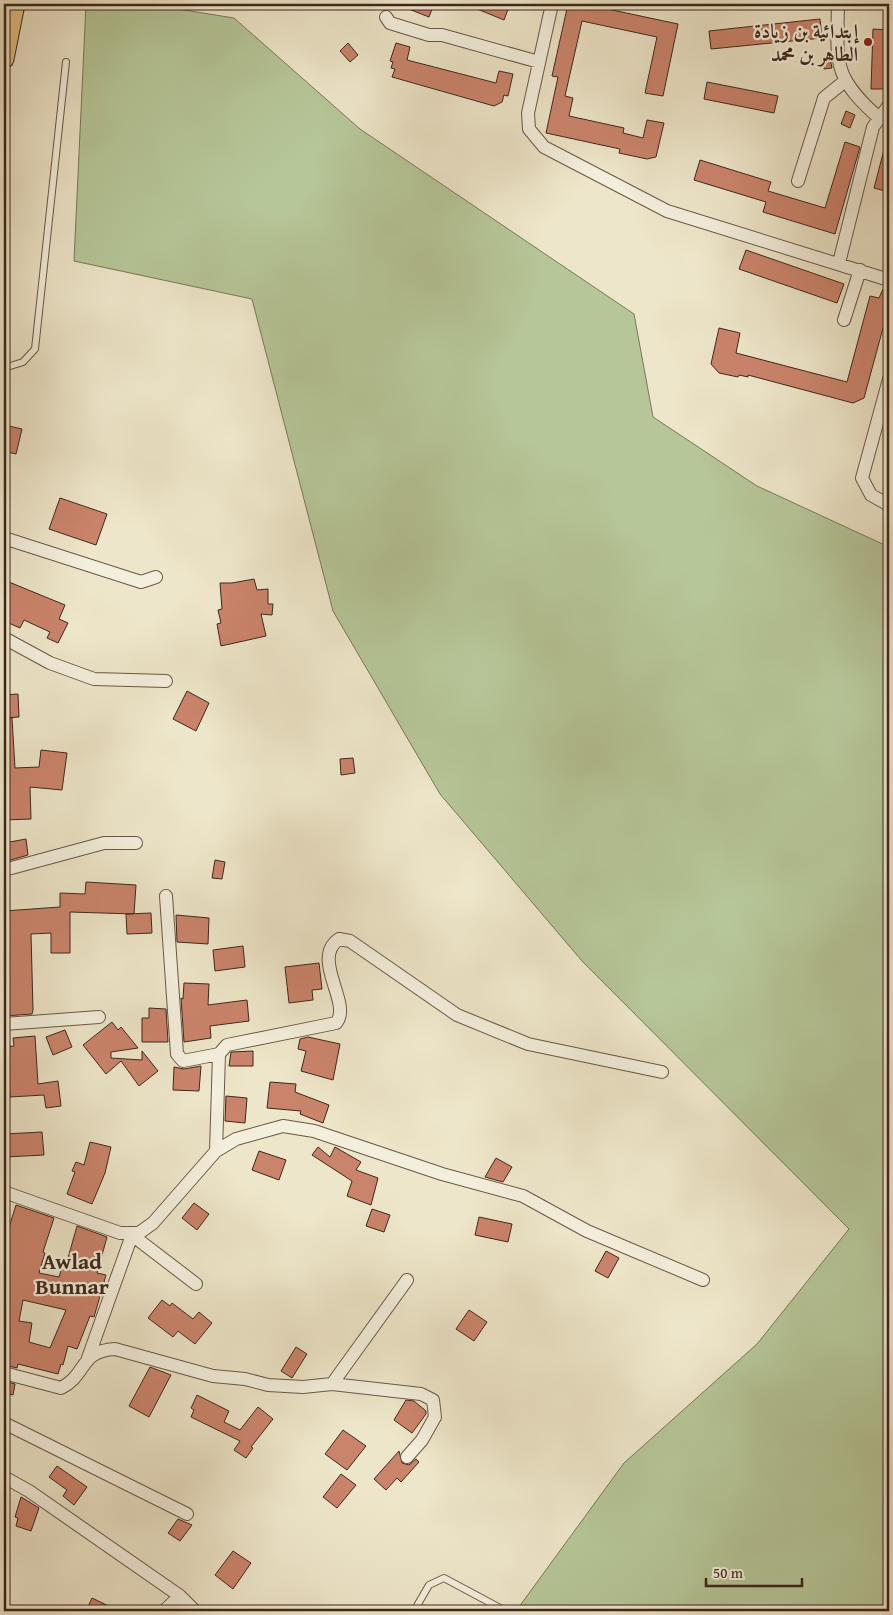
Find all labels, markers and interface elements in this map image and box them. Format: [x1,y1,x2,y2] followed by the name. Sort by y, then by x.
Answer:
[754,16,860,68] place label: إبتدائية بن زيادة الطاهر بن محمد
[862,36,874,48] marker: إبتدائية بن زيادة الطاهر بن محمد
[35,1245,109,1302] district label: Awlad Bunnar
[706,1555,802,1587] scale bar
[713,1562,744,1583] text: 50 m

